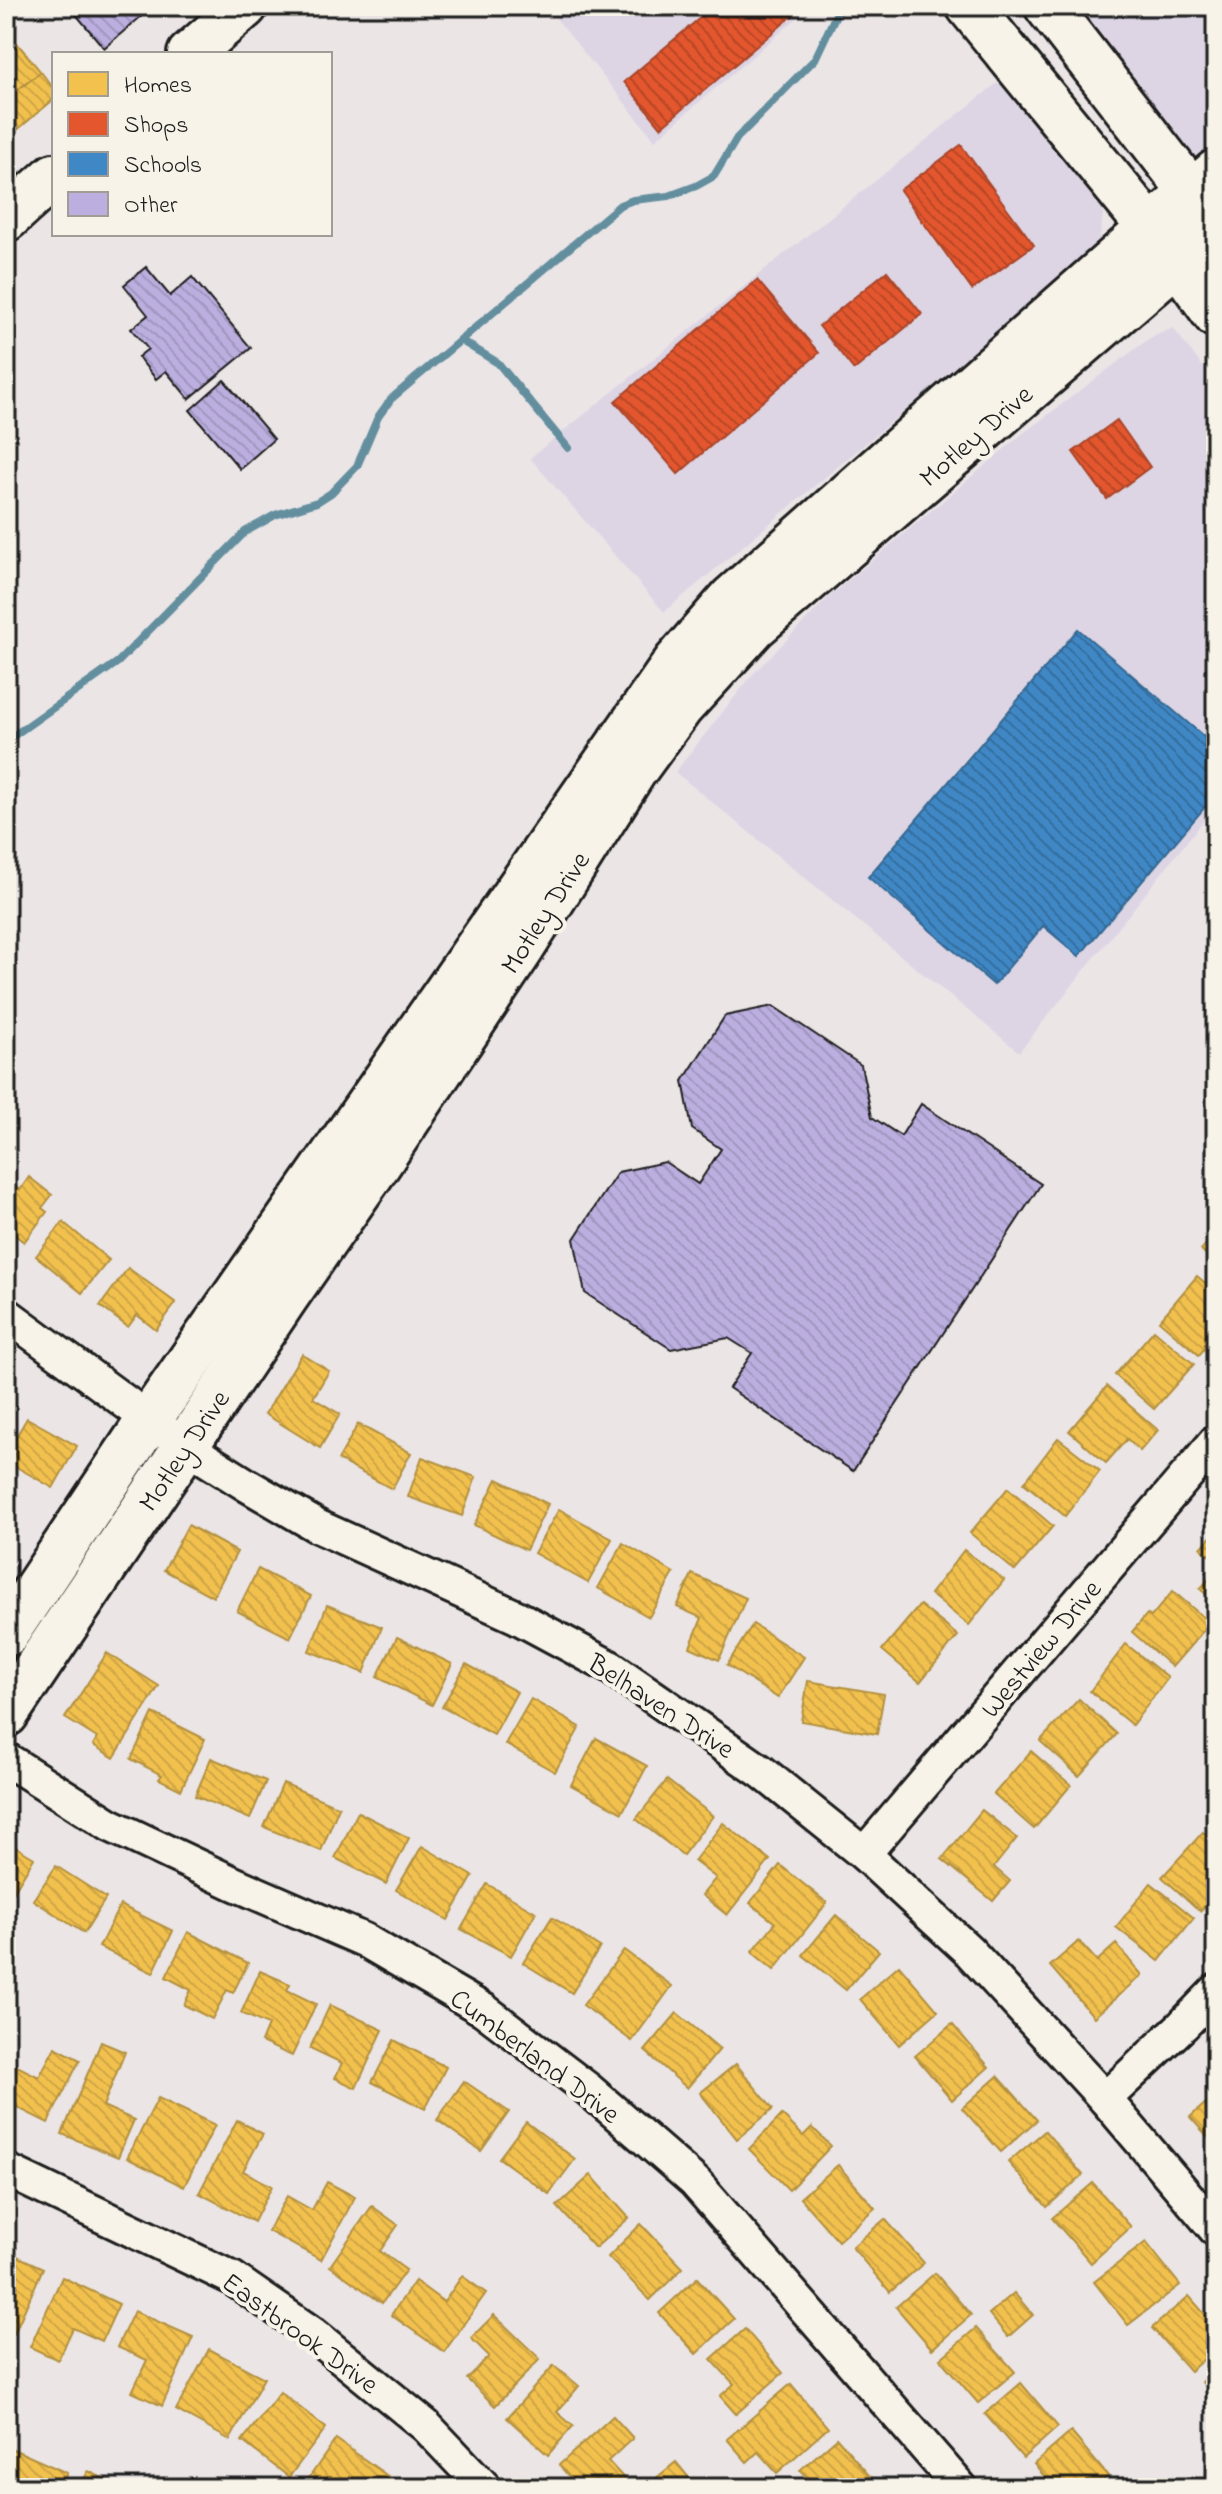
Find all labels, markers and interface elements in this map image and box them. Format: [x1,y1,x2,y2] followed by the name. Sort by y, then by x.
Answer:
[52,52,332,236] legend
[124,69,192,104] text: Homes
[124,109,189,144] text: Shops
[124,149,202,184] text: Schools
[124,189,178,224] text: Other
[911,376,1044,499] street label: Motley Drive
[492,844,602,983] street label: Motley Drive
[130,1382,242,1521] street label: Motley Drive
[972,1572,1113,1729] street label: Westview Drive
[578,1644,742,1771] street label: Belhaven Drive
[440,1980,628,2136] street label: Cumberland Drive
[212,2264,386,2406] street label: Eastbrook Drive

